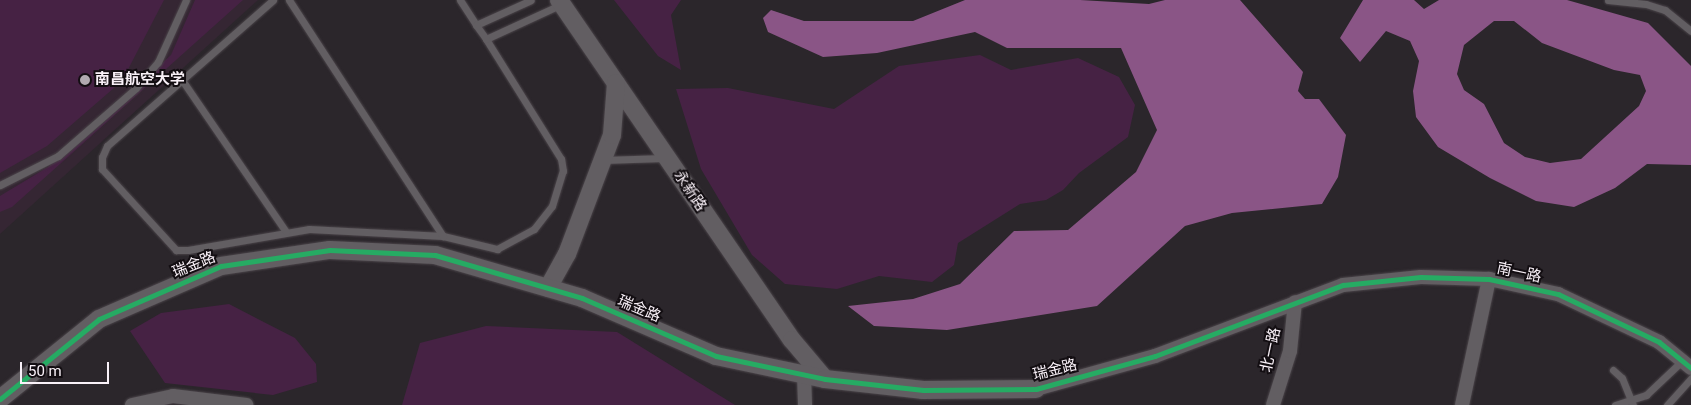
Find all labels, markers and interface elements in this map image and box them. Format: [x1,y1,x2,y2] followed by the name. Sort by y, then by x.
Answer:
[95,71,185,89] place label: 南昌航空大学
[79,74,91,86] marker: 南昌航空大学
[670,167,710,215] street label: 永新路
[170,248,218,282] street label: 瑞金路
[1495,260,1543,286] street label: 南一路
[615,292,663,326] street label: 瑞金路
[1258,326,1284,374] street label: 北一路
[22,352,111,384] scale bar
[1031,356,1079,384] street label: 瑞金路
[28,362,62,380] text: 50 m

